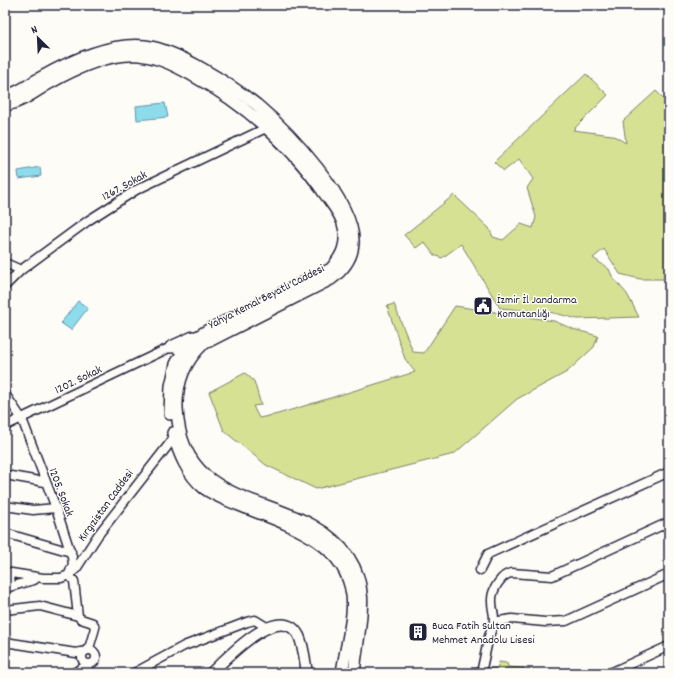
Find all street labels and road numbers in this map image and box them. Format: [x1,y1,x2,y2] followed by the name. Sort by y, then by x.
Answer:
[99,167,150,206] street label: 1267. Sokak
[206,261,328,334] street label: Yahya Kemal Beyatlı Caddesi
[52,362,105,399] street label: 1202. Sokak
[44,466,78,519] street label: 1205. Sokak
[74,466,138,545] street label: Kırgızistan Caddesi

